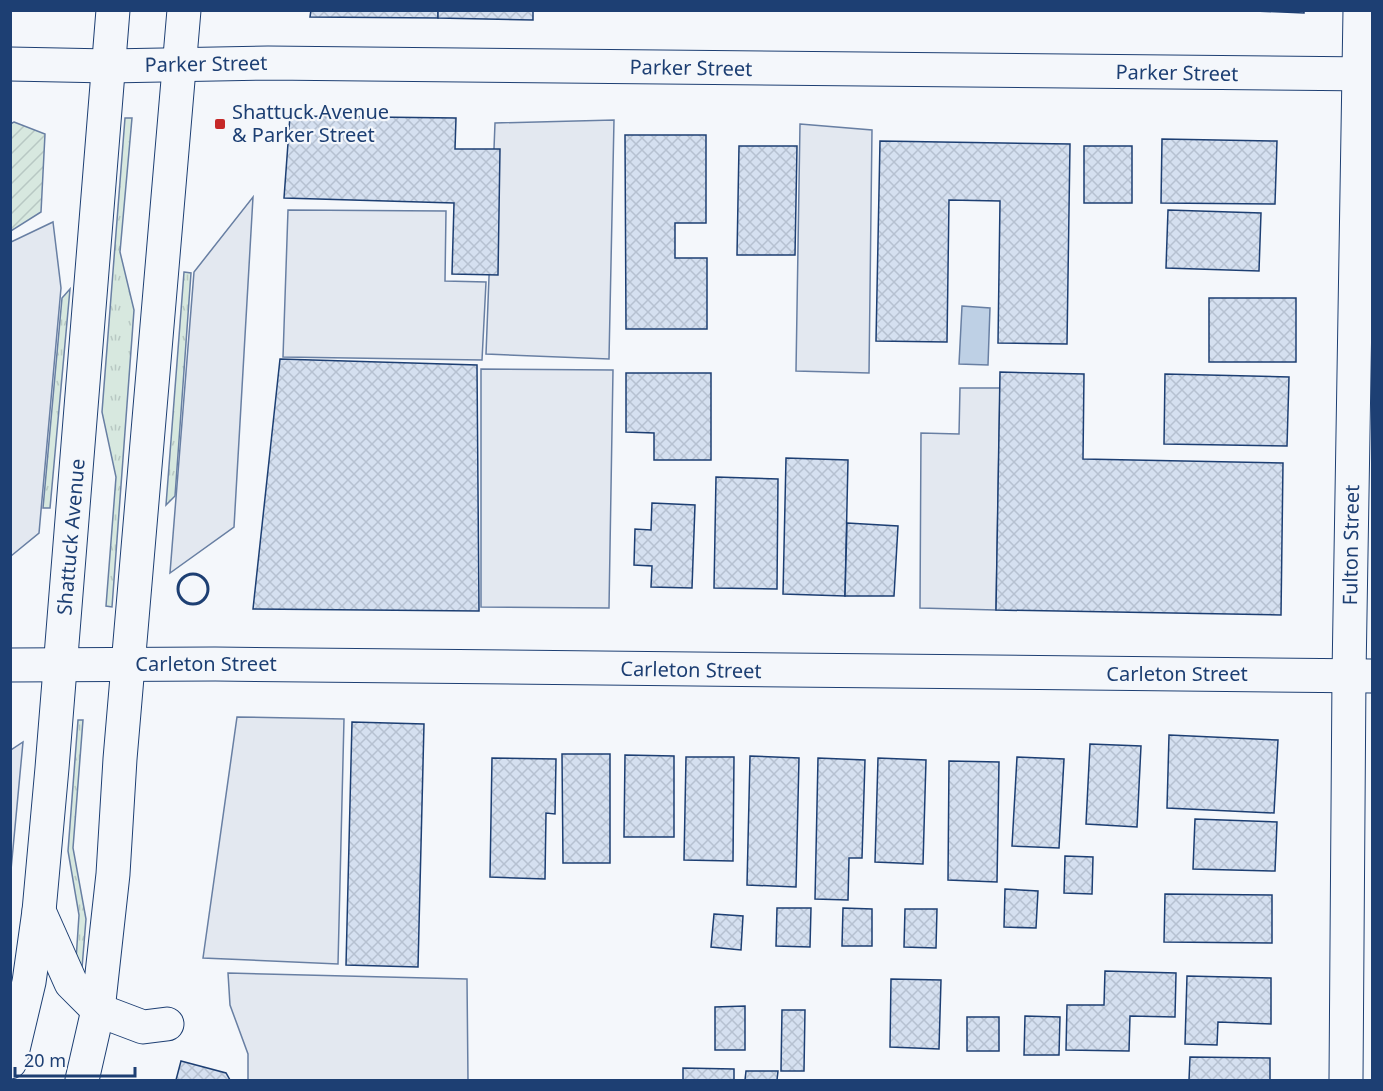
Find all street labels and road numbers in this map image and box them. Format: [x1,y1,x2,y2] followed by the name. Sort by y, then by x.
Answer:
[144,49,268,78] street label: Parker Street
[629,53,753,82] street label: Parker Street
[1115,58,1239,87] street label: Parker Street
[50,458,91,616] street label: Shattuck Avenue
[1336,484,1365,606] street label: Fulton Street
[135,650,277,677] street label: Carleton Street
[620,655,762,684] street label: Carleton Street
[1106,660,1248,687] street label: Carleton Street

